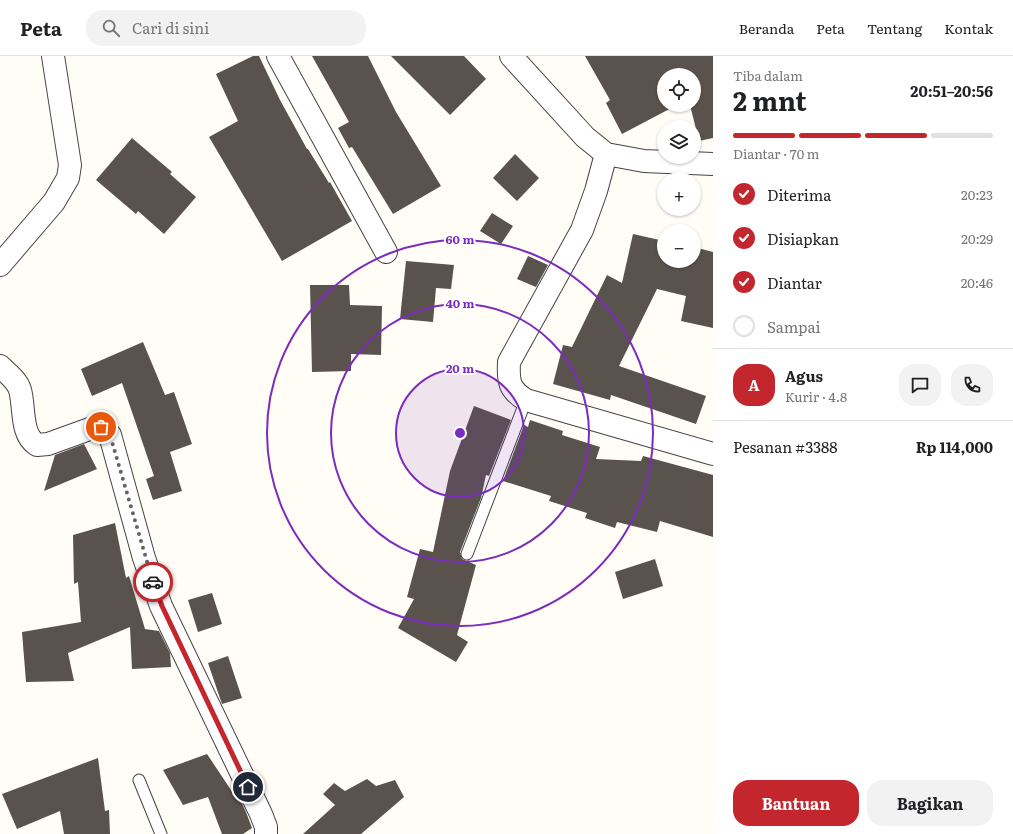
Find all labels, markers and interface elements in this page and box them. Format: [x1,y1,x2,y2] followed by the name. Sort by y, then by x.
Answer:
[86,10,366,46] search box
[20,14,62,42] text: Peta
[132,16,209,39] text: Cari di sini
[100,17,122,39] icon: search
[739,18,794,38] text: Beranda
[816,18,845,38] text: Peta
[867,18,922,38] text: Tentang
[944,18,993,38] text: Kontak
[733,66,803,85] text: Tiba dalam
[657,68,701,268] map controls
[657,68,701,112] button: locate
[910,79,993,102] text: 20:51–20:56
[733,80,807,119] text: 2 mnt
[657,120,701,164] button: layers
[733,144,819,163] text: Diantar · 70 m
[657,172,701,216] button: +
[733,183,755,205] icon: check
[767,183,831,206] text: Diterima
[961,185,993,204] text: 20:23
[657,224,701,268] button: −
[733,227,755,249] icon: check
[767,227,839,250] text: Disiapkan
[961,229,993,248] text: 20:29
[446,230,474,248] text: 60 m
[733,271,755,293] icon: check
[767,271,822,294] text: Diantar
[961,273,993,292] text: 20:46
[446,294,475,312] text: 40 m
[767,315,821,338] text: Sampai
[446,359,474,377] text: 20 m
[785,364,823,387] text: Agus
[899,364,941,406] button: chat
[951,364,993,406] button: phone
[748,373,760,396] text: A
[785,387,847,406] text: Kurir · 4.8
[84,410,118,444] pin
[90,416,112,438] icon: bag
[453,426,467,440] centre of rings
[733,435,838,458] text: Pesanan #3388
[916,435,993,458] text: Rp 114,000
[133,562,173,602] courier
[142,571,164,593] icon: car
[231,770,265,804] pin
[237,776,259,798] icon: home
[733,780,859,826] button: Bantuan
[867,780,993,826] button: Bagikan

